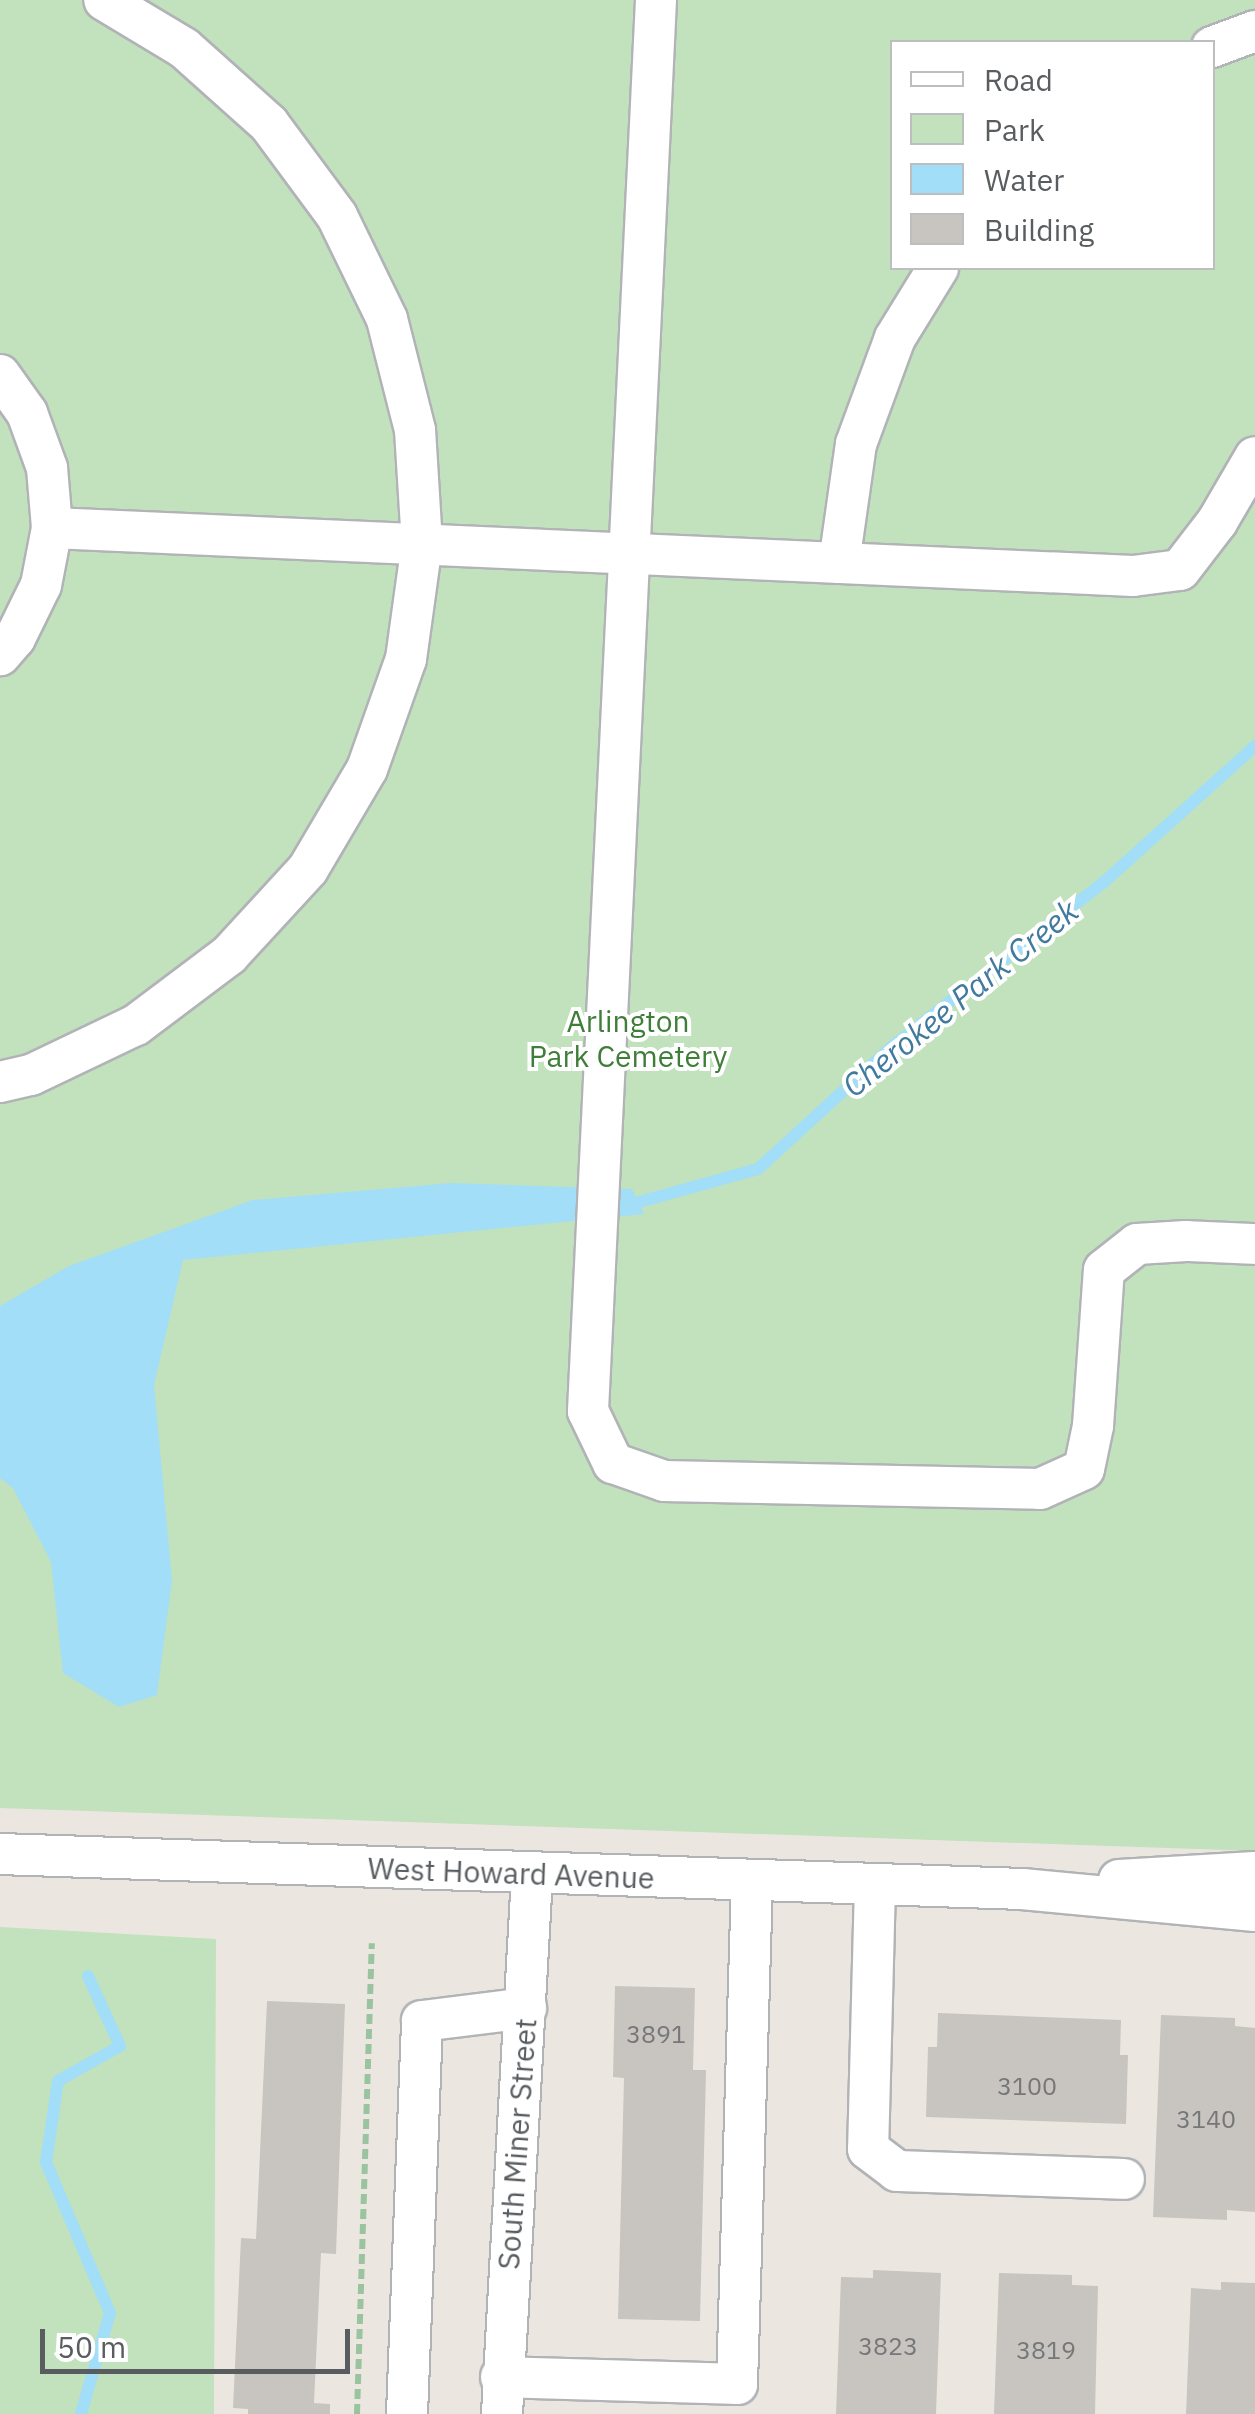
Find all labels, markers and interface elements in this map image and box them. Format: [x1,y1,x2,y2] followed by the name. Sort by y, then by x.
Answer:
[890,40,1215,270] legend
[984,60,1053,99] text: Road
[984,110,1045,149] text: Park
[984,160,1064,199] text: Water
[984,210,1094,249] text: Building
[835,891,1085,1105] water label: Cherokee Park Creek
[529,1003,727,1074] park label: Arlington Park Cemetery
[367,1850,655,1896] street label: West Howard Avenue
[490,2017,544,2271] street label: South Miner Street
[626,2019,686,2049] house number: 3891
[997,2071,1057,2101] house number: 3100
[1176,2104,1236,2134] house number: 3140
[45,2309,355,2371] scale bar
[57,2327,126,2366] text: 50 m
[858,2331,918,2361] house number: 3823
[1016,2335,1076,2365] house number: 3819

